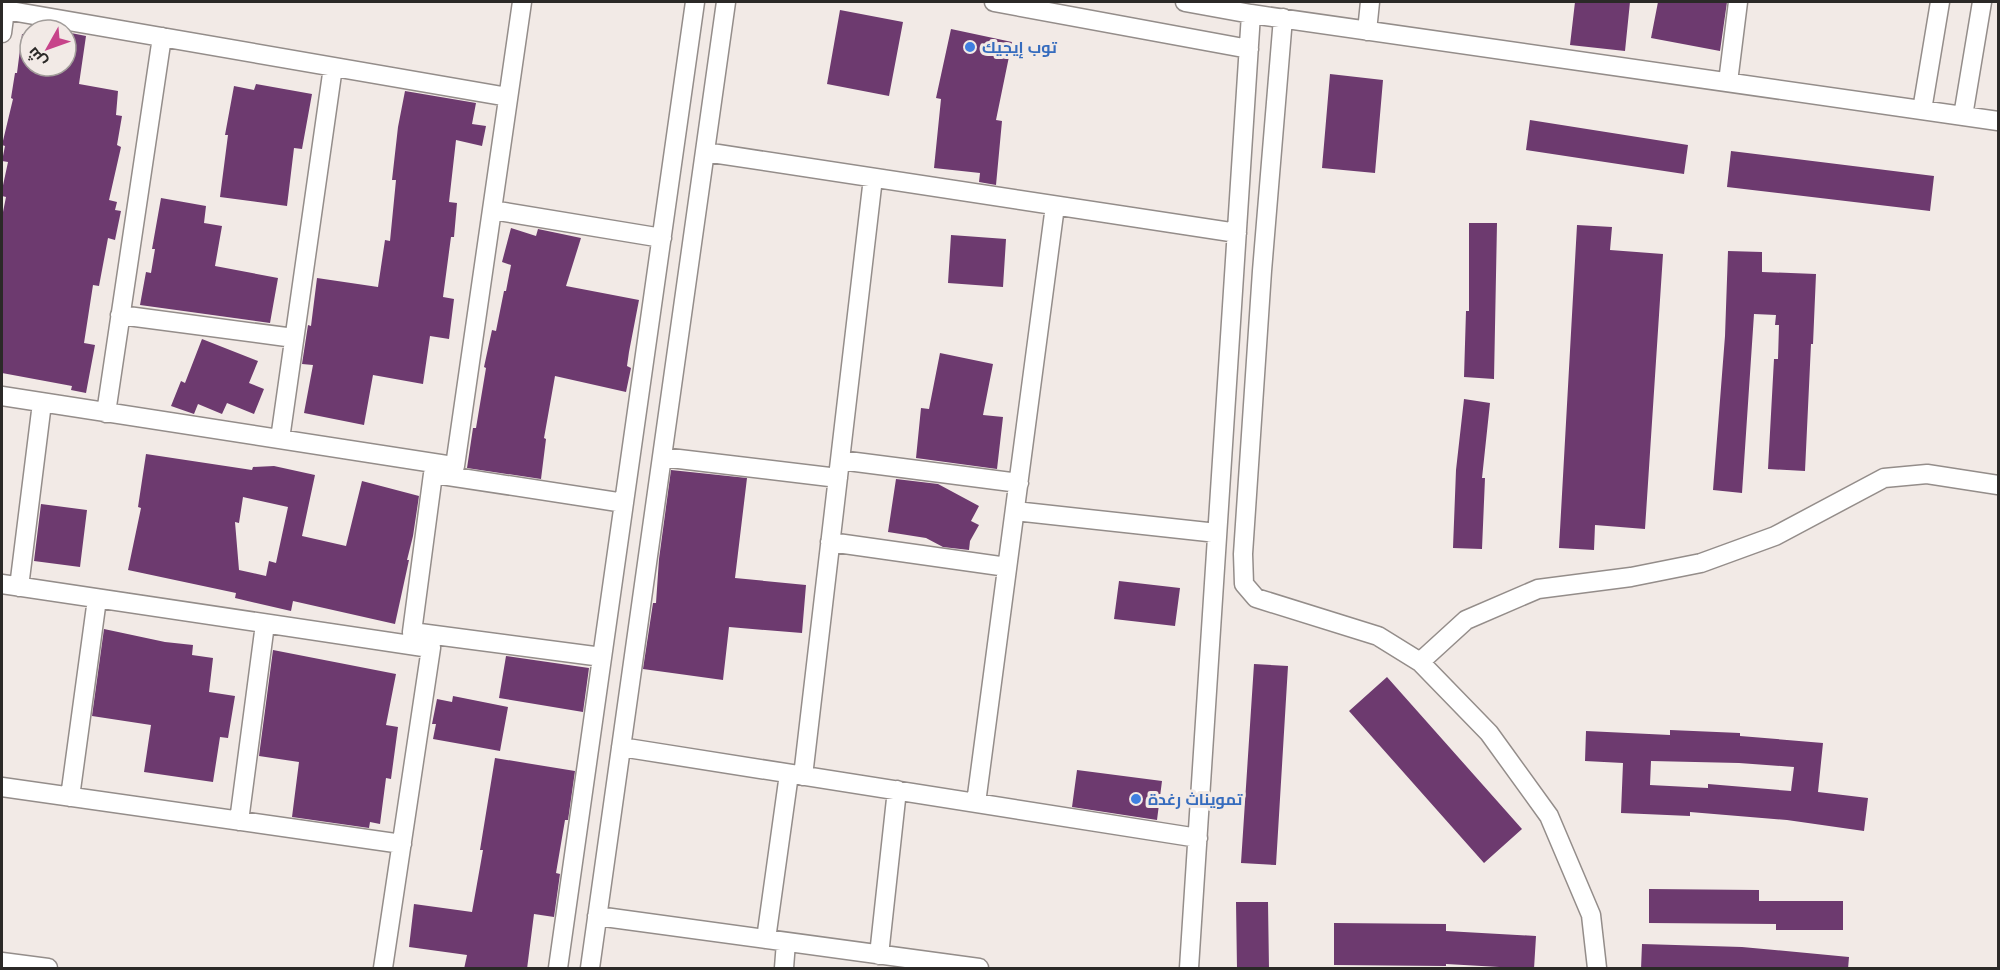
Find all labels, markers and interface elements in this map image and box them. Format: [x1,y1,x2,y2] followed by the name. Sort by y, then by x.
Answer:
[18,18,78,78] north arrow
[982,38,1058,59] place label: توب إيجيك
[963,40,977,54] marker: توب إيجيك
[23,43,52,71] text: ش
[1148,790,1244,810] place label: تمويناث رغدة
[1129,792,1143,806] marker: تمويناث رغدة

